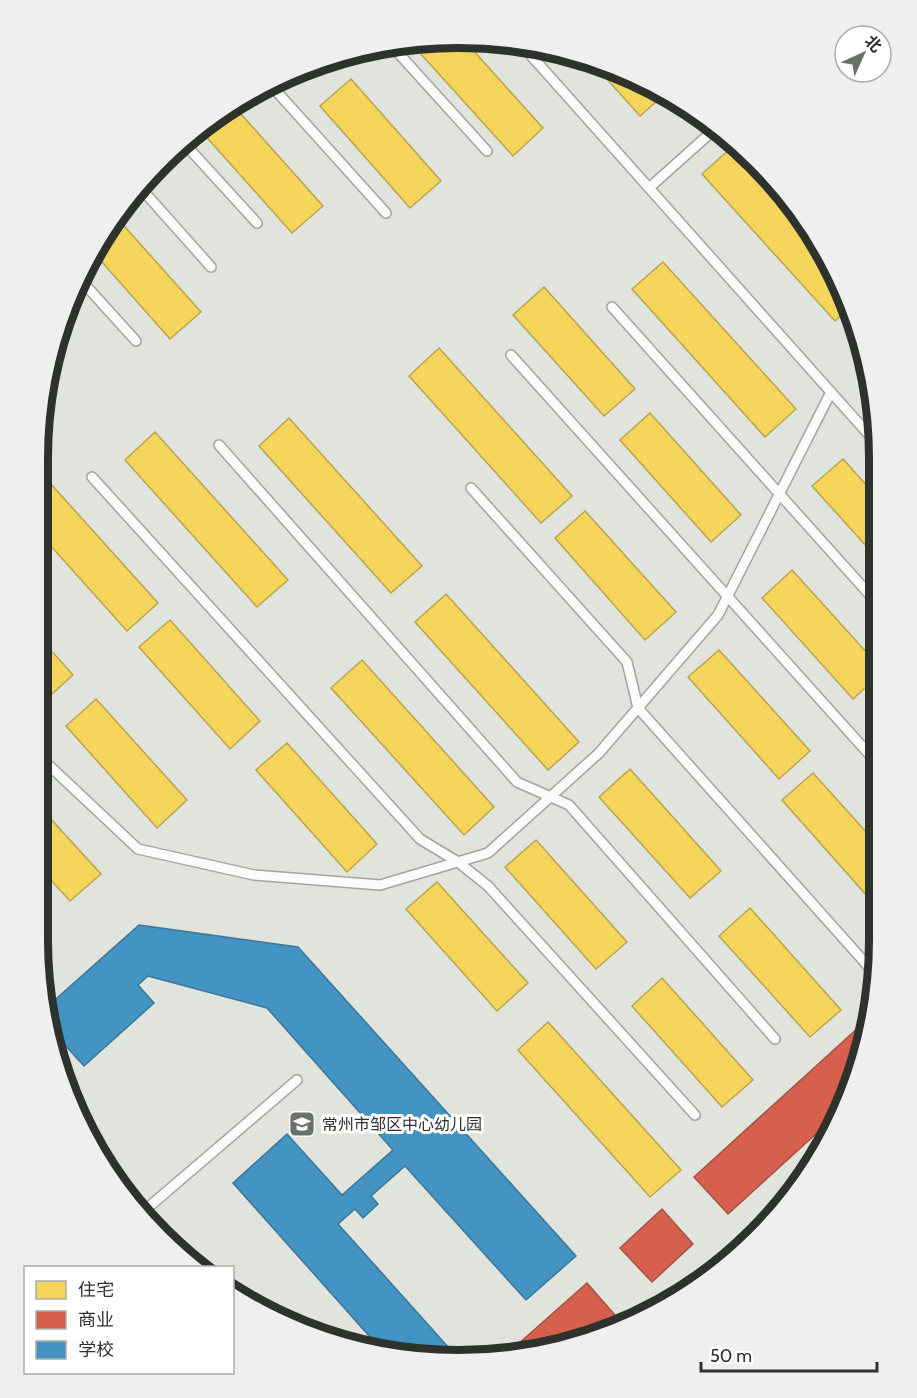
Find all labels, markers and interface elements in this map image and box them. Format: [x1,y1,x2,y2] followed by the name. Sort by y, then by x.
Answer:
[833,24,893,84] north arrow
[861,31,886,56] text: 北
[287,1109,317,1139] school or university icon: 常州市邹区中心幼儿园
[322,1115,482,1134] place label: 常州市邹区中心幼儿园
[24,1266,234,1374] legend
[78,1279,114,1301] text: 住宅
[78,1309,114,1331] text: 商业
[701,1335,876,1373] scale bar
[78,1339,114,1361] text: 学校
[710,1345,752,1367] text: 50 m

